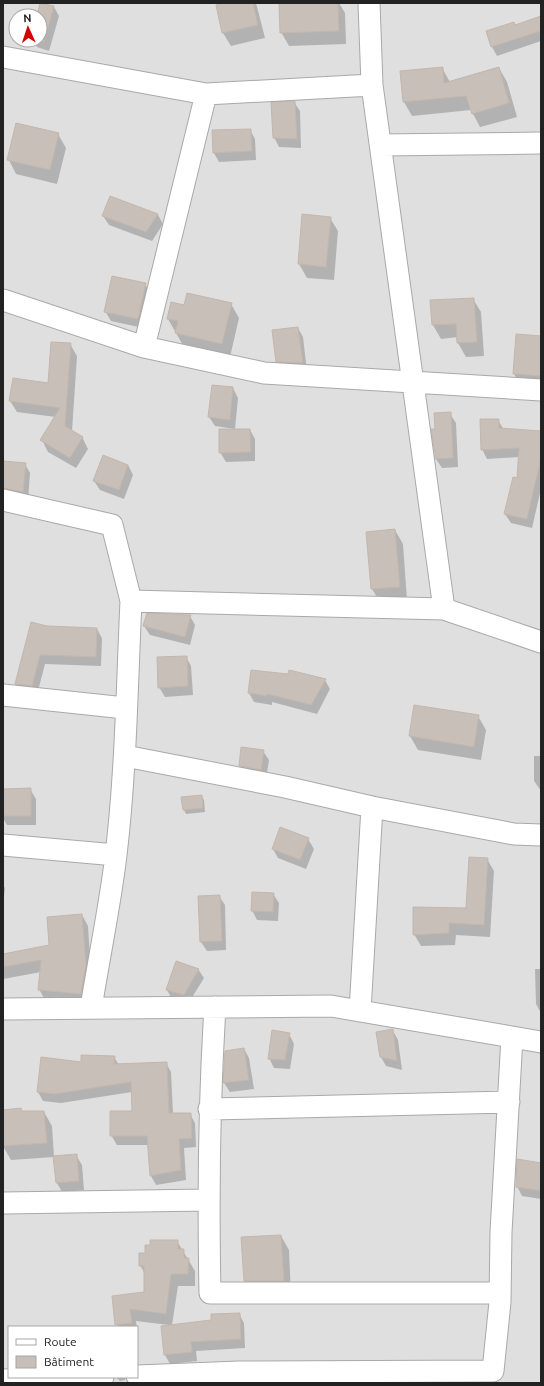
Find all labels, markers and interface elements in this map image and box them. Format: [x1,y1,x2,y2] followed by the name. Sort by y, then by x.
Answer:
[8,8,48,48] north arrow
[23,12,32,24] text: N
[8,1326,138,1378] legend
[44,1335,77,1348] text: Route
[44,1355,94,1368] text: Bâtiment

